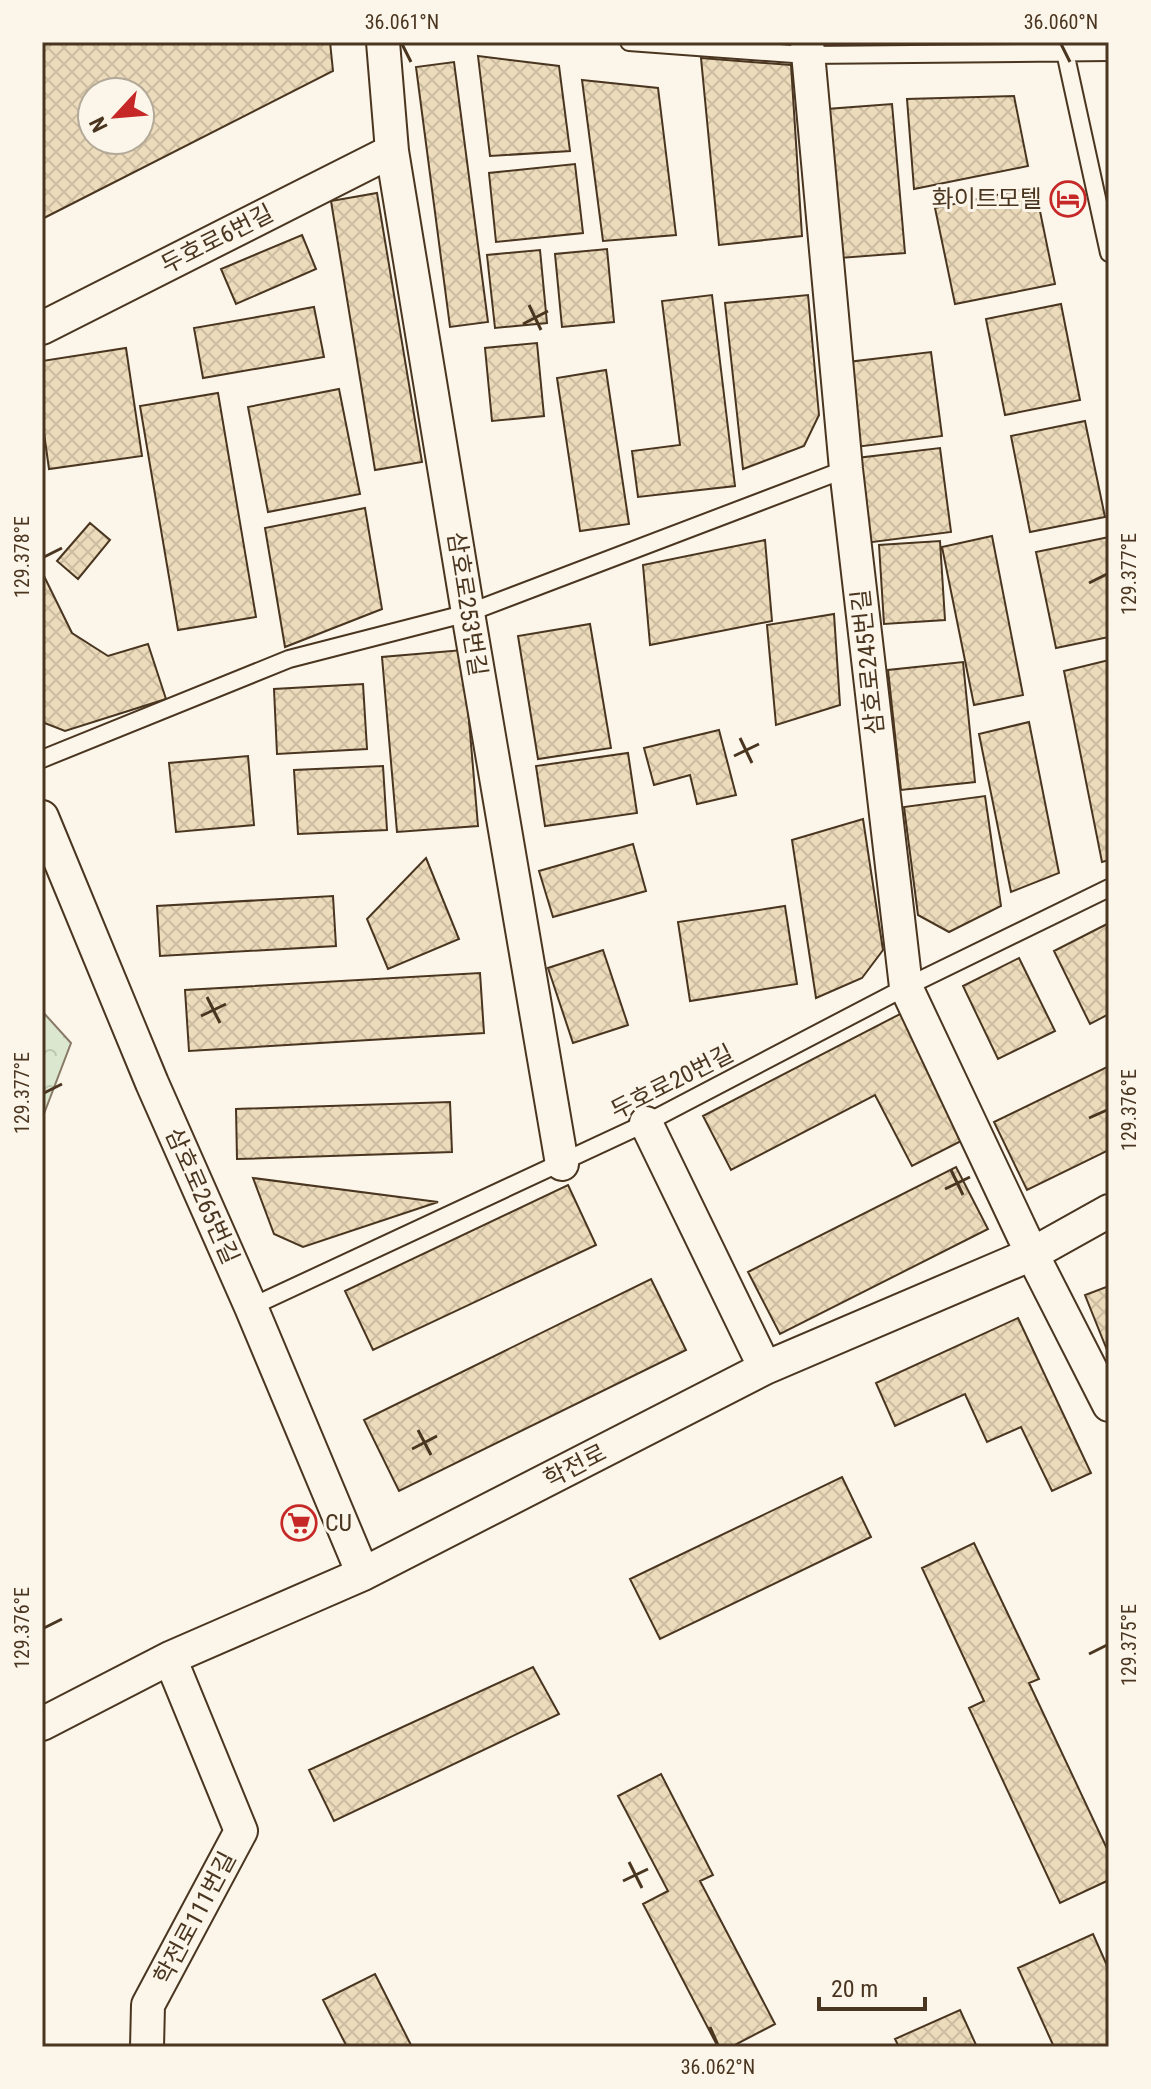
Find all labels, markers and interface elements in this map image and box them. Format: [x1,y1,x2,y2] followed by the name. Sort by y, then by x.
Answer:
[365,10,439,34] text: 36.061°N
[1024,10,1098,34] text: 36.060°N
[76,76,156,156] north arrow
[84,113,113,136] text: N
[1049,180,1087,218] hotel icon: 화이트모텔
[932,185,1042,213] place label: 화이트모텔
[156,199,278,279] street label: 두호로6번길
[10,516,34,598] text: 129.378°E
[442,530,492,678] street label: 삼호로253번길
[1117,533,1141,615] text: 129.377°E
[846,588,890,736] street label: 삼호로245번길
[606,1039,738,1125] street label: 두호로20번길
[10,1052,34,1134] text: 129.377°E
[1117,1069,1141,1151] text: 129.376°E
[160,1124,244,1268] street label: 삼호로265번길
[539,1438,611,1494] street label: 학전로
[280,1504,318,1542] supermarket icon: CU
[325,1509,352,1537] place label: CU
[10,1587,34,1669] text: 129.376°E
[1117,1604,1141,1686] text: 129.375°E
[148,1847,242,1989] street label: 학전로111번길
[819,1961,925,2011] scale bar
[831,1975,878,2003] text: 20 m
[681,2055,755,2079] text: 36.062°N

